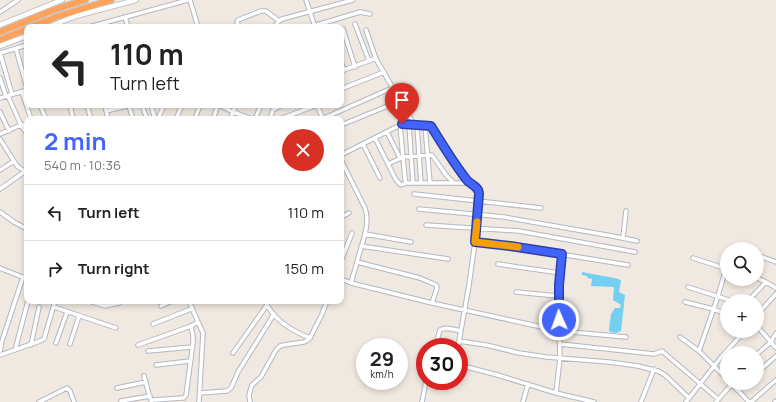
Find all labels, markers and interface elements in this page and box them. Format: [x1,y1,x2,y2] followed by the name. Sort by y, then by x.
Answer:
[110,35,184,73] text: 110 m
[44,40,96,92] icon: left
[110,71,180,95] text: Turn left
[385,83,419,124] pin
[391,89,413,111] icon: arrive
[44,124,106,157] text: 2 min
[282,129,324,171] button: close
[44,156,121,174] text: 540 m · 10:36
[44,202,66,224] icon: left
[78,202,140,223] text: Turn left
[287,202,324,223] text: 110 m
[720,242,764,390] map controls
[720,242,764,286] button: search
[44,258,66,280] icon: right
[78,258,149,279] text: Turn right
[285,258,324,279] text: 150 m
[720,294,764,338] button: +
[538,299,580,341] position arrow
[416,338,468,390] speed limit sign: 30
[370,345,394,372] text: 29
[720,346,764,390] button: −
[370,367,394,381] text: km/h

